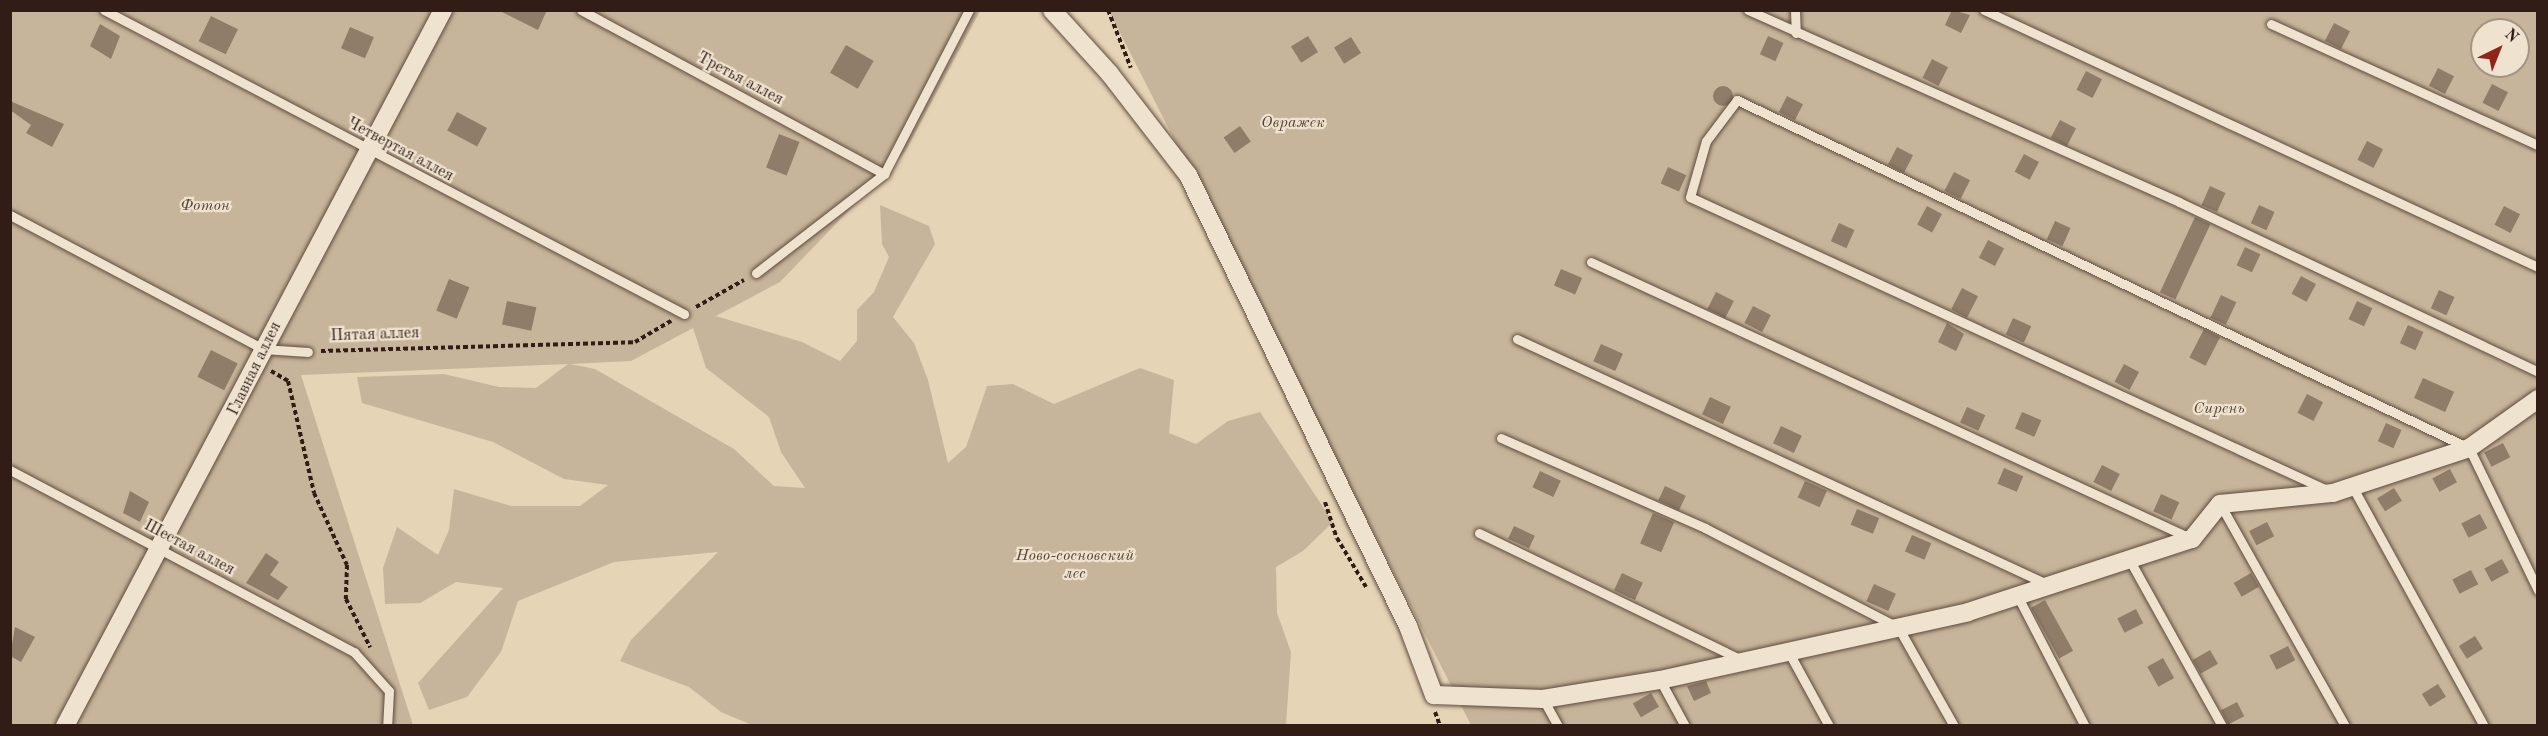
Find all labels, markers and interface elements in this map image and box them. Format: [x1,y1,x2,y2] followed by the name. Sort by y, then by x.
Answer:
[2470,18,2530,78] north arrow
[2501,26,2521,46] text: N
[694,48,786,110] street label: Третья аллея
[1261,113,1325,133] park label: Овражек
[343,114,457,186] street label: Четвертая аллея
[180,196,230,216] park label: Фотон
[224,319,286,419] street label: Главная аллея
[330,324,420,346] street label: Пятая аллея
[2193,399,2245,419] park label: Сирень
[140,516,238,580] street label: Шестая аллея
[1016,546,1134,584] park label: Ново-сосновский лес

